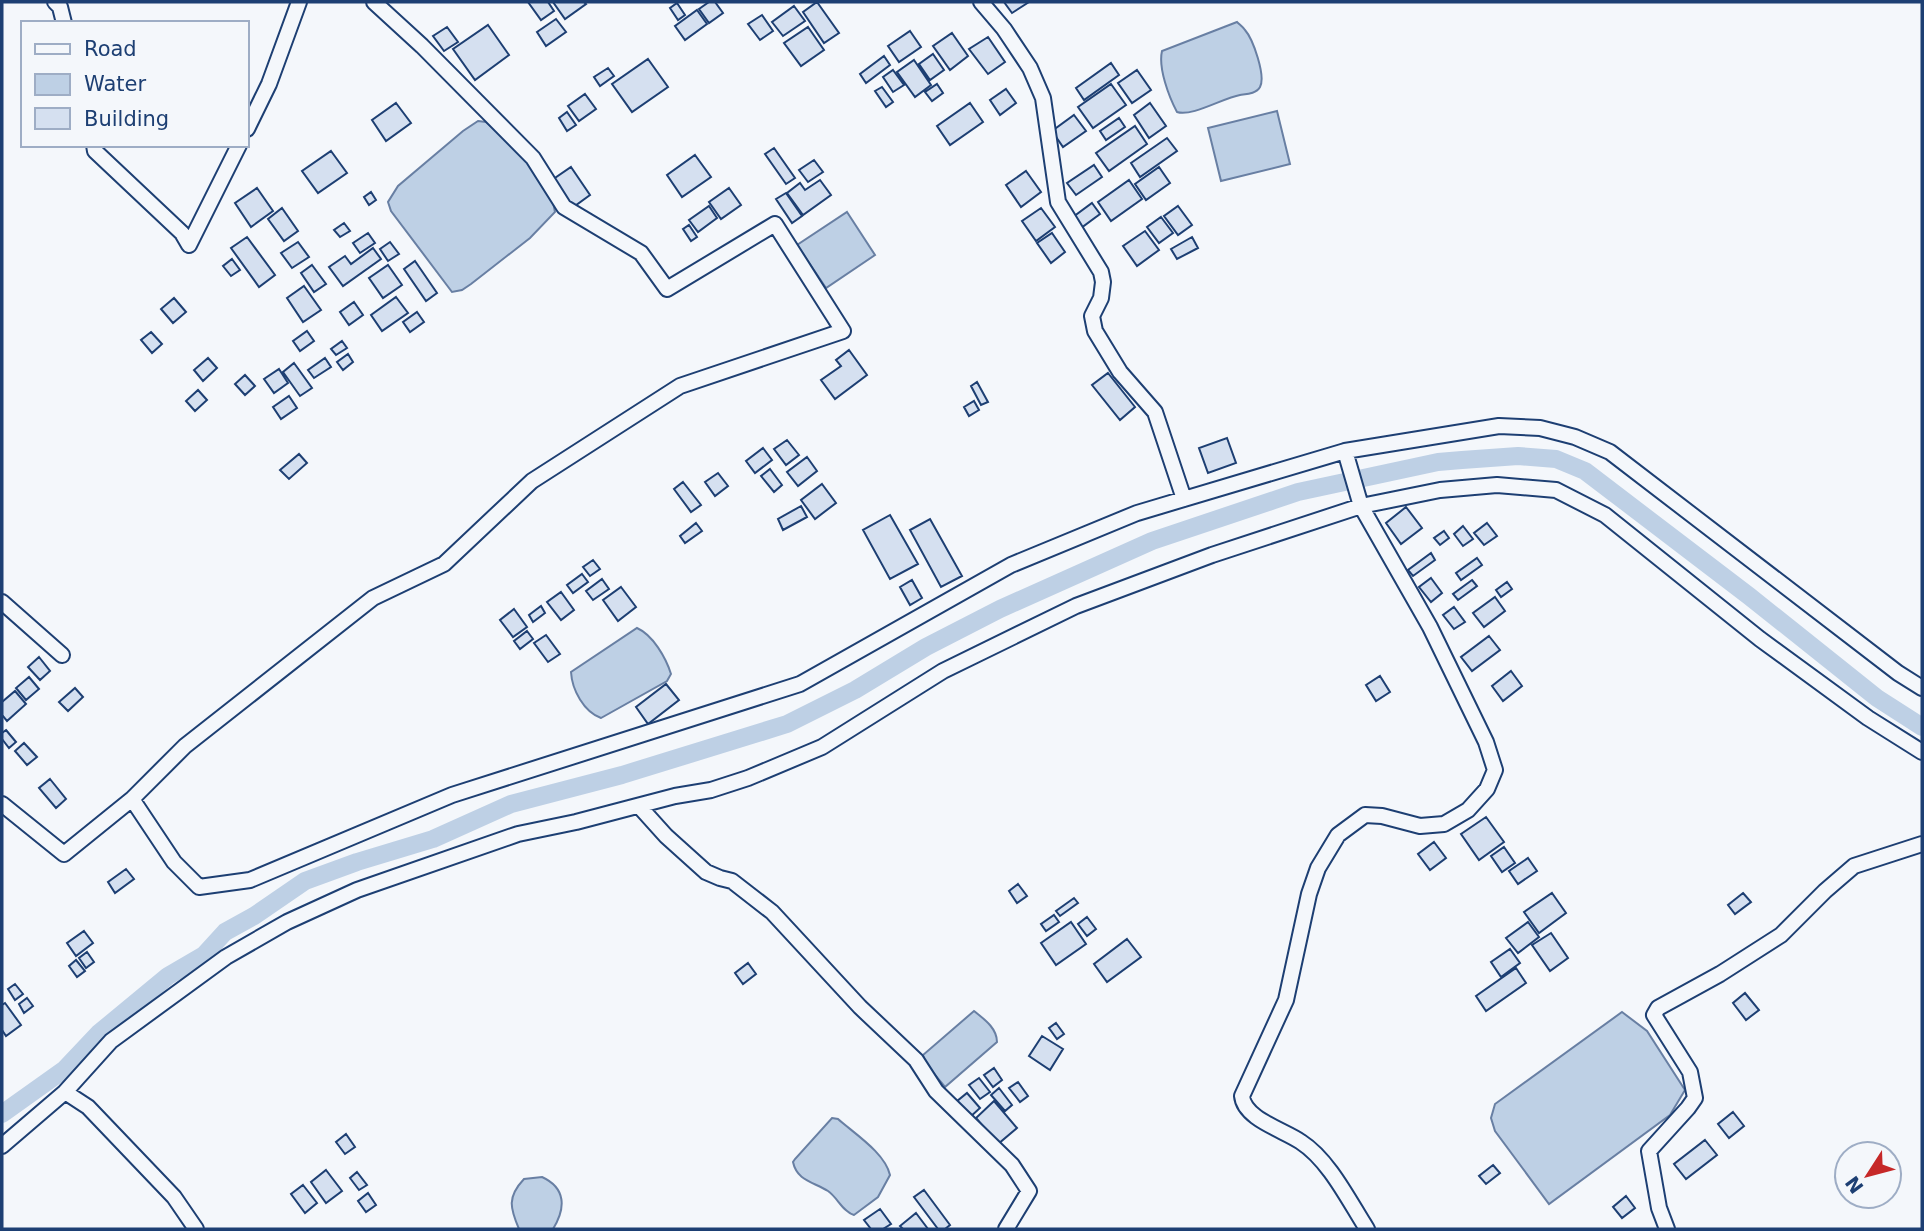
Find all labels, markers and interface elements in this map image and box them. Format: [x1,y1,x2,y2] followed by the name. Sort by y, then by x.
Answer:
[21,21,248,147] legend
[84,37,137,61] text: Road
[84,72,146,96] text: Water
[84,107,169,131] text: Building
[1833,1140,1903,1210] north arrow
[1841,1172,1868,1198] text: N

